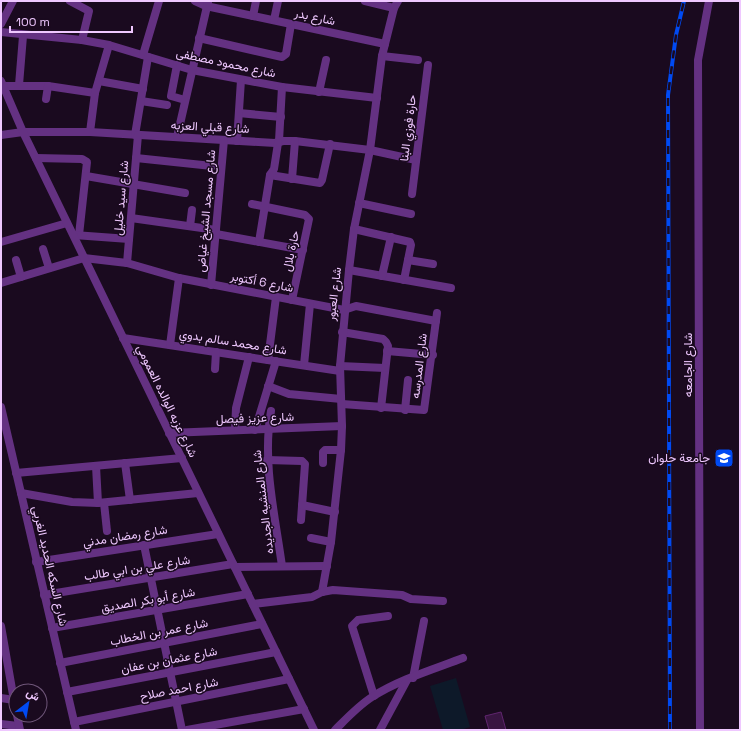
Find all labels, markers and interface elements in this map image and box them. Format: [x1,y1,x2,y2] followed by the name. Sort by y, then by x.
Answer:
[292,5,337,30] street label: شارع بدر
[10,8,132,34] scale bar
[16,14,50,30] text: 100 m
[175,45,277,82] street label: شارع محمود مصطفى
[396,94,422,163] street label: حارة فوزي البنا
[170,117,250,139] street label: شارع قبلي العزبه
[193,149,220,273] street label: شارع مسجد الشيخ غياض
[110,160,133,236] street label: شارع سيد خليل
[279,229,303,273] street label: حارة بلال
[323,266,346,323] street label: شارع العبور
[228,268,295,297] street label: شارع 6 أكتوبر
[178,326,288,360] street label: شارع محمد سالم بدوي
[407,332,432,400] street label: شارع المدرسه
[680,333,697,397] street label: شارع الجامعه
[131,342,201,461] street label: شارع عزبه الوالده العمومي
[216,409,294,428] street label: شارع عزيز فيصل
[713,447,735,469] school or university icon: جامعة حلوان
[249,449,278,555] street label: شارع المنشيه الجديده
[648,450,710,466] place label: جامعة حلوان
[26,504,72,628] street label: شارع السكه الحديد الغربي
[82,521,169,553] street label: شارع رمضان مدني
[83,552,192,586] street label: شارع علي بن ابي طالب
[100,584,196,617] street label: شارع أبو بكر الصديق
[109,615,210,650] street label: شارع عمر بن الخطاب
[119,643,219,678] street label: شارع عثمان بن عفان
[138,674,220,705] street label: شارع احمد صلاح
[8,683,48,723] north arrow
[24,685,42,704] text: ش

